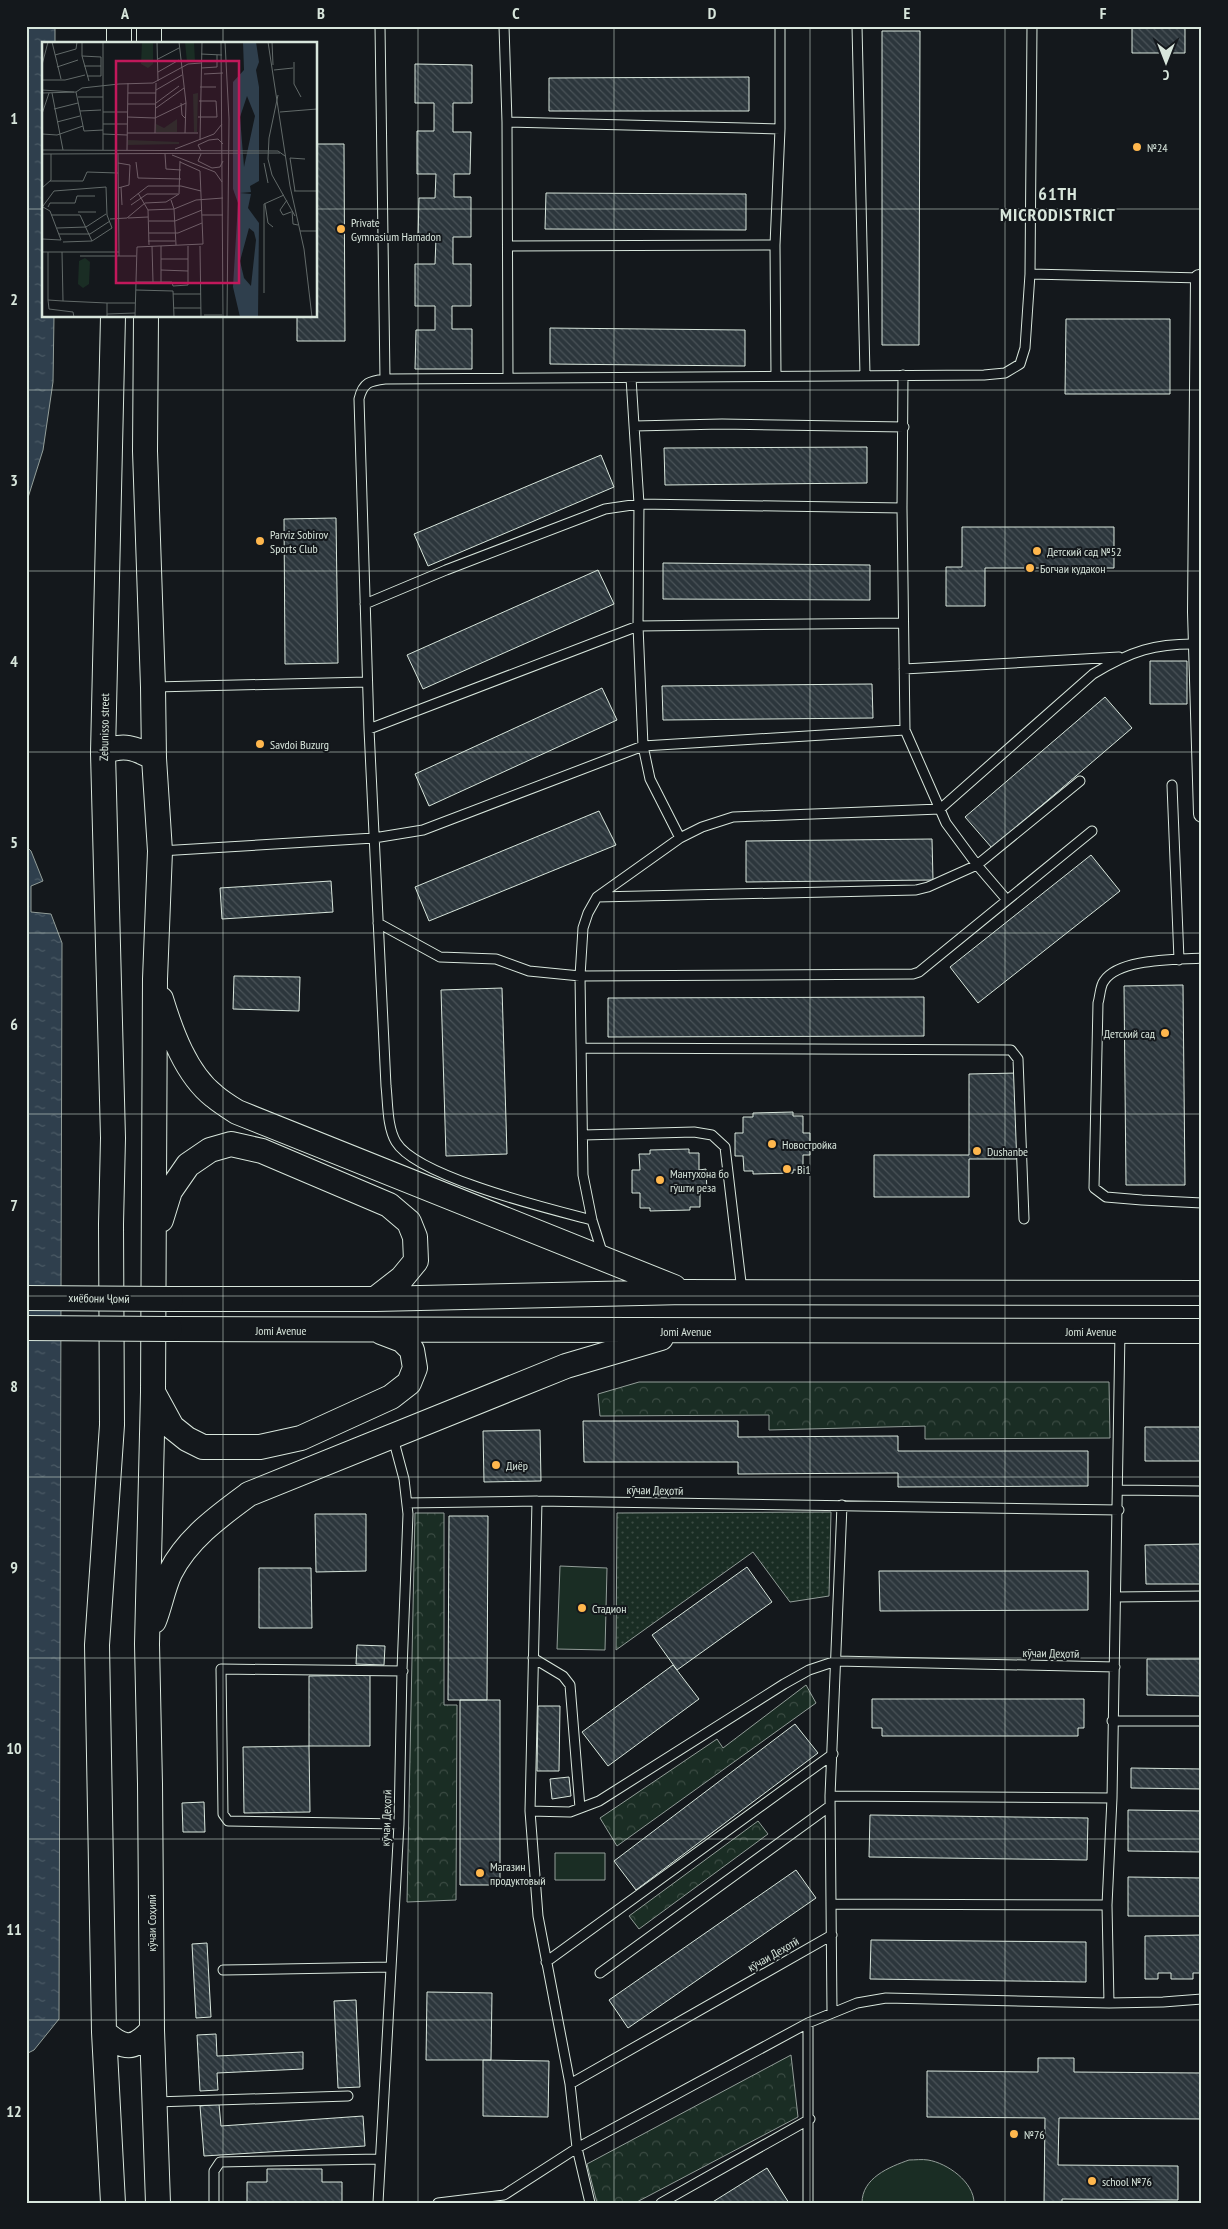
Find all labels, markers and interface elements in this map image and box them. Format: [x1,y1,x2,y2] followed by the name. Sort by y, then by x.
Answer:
[120,3,130,23] text: A
[317,3,325,23] text: B
[512,3,520,23] text: C
[708,3,717,23] text: D
[904,3,911,23] text: E
[1100,3,1107,23] text: F
[1140,38,1190,88] north arrow
[42,42,318,318] inset map
[1162,66,1169,84] text: С
[10,108,18,128] text: 1
[1147,140,1168,155] place label: №24
[1131,141,1143,153] marker: №24
[1000,182,1116,226] district label: 61TH MICRODISTRICT
[351,215,441,244] place label: Private Gymnasium Hamadon
[335,223,347,235] marker: Private Gymnasium Hamadon
[10,289,18,309] text: 2
[10,470,18,490] text: 3
[270,527,328,556] place label: Parviz Sobirov Sports Club
[254,535,266,547] marker: Parviz Sobirov Sports Club
[1047,544,1122,559] place label: Детский сад №52
[1031,545,1043,557] marker: Детский сад №52
[1040,561,1105,576] place label: Богчаи кудакон
[1024,562,1036,574] marker: Богчаи кудакон
[10,651,18,671] text: 4
[96,692,112,761] street label: Zebunisso street
[270,737,329,752] place label: Savdoi Buzurg
[254,738,266,750] marker: Savdoi Buzurg
[10,832,18,852] text: 5
[10,1014,18,1034] text: 6
[1104,1026,1156,1041] place label: Детский сад
[1159,1027,1171,1039] marker: Детский сад
[782,1137,837,1152] place label: Новостройка
[766,1138,778,1150] marker: Новостройка
[987,1144,1028,1159] place label: Dushanbe
[971,1145,983,1157] marker: Dushanbe
[797,1162,811,1177] place label: Bi1
[781,1163,793,1175] marker: Bi1
[670,1166,729,1195] place label: Мантухона бо гӯшти реза
[654,1174,666,1186] marker: Мантухона бо гӯшти реза
[10,1195,18,1215] text: 7
[68,1290,130,1306] street label: хиёбони Ҷомӣ
[254,1323,307,1338] street label: Jomi Avenue
[659,1324,712,1339] street label: Jomi Avenue
[1064,1324,1117,1339] street label: Jomi Avenue
[10,1376,18,1396] text: 8
[506,1458,528,1473] place label: Диёр
[490,1459,502,1471] marker: Диёр
[627,1482,683,1498] street label: кӯчаи Деҳотӣ
[10,1557,18,1577] text: 9
[592,1601,626,1616] place label: Стадион
[576,1602,588,1614] marker: Стадион
[1023,1645,1079,1661] street label: кӯчаи Деҳотӣ
[6,1738,22,1758] text: 10
[378,1789,394,1847] street label: кӯчаи Деҳотӣ
[490,1859,545,1888] place label: Магазин продуктовый
[474,1867,486,1879] marker: Магазин продуктовый
[144,1894,159,1952] street label: кӯчаи Соҳилӣ
[6,1919,22,1939] text: 11
[745,1933,801,1975] street label: кӯчаи Деҳотӣ
[6,2101,22,2121] text: 12
[1024,2127,1045,2142] place label: №76
[1008,2128,1020,2140] marker: №76
[1102,2174,1152,2189] place label: school №76
[1086,2175,1098,2187] marker: school №76

